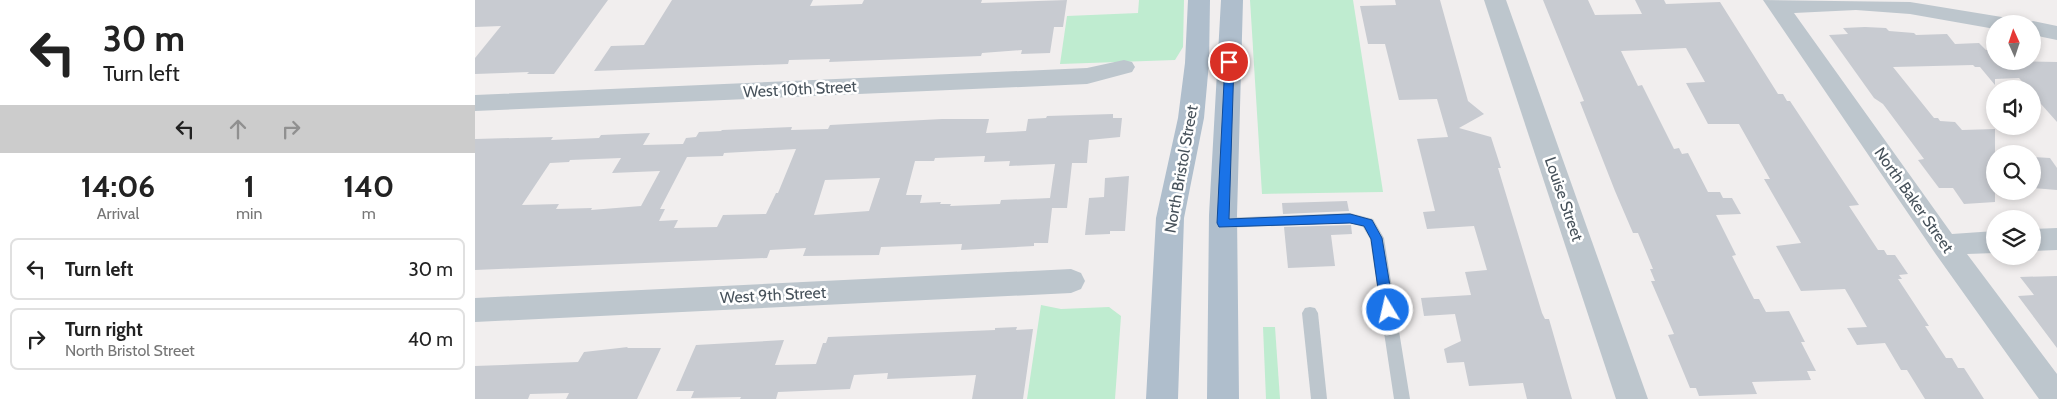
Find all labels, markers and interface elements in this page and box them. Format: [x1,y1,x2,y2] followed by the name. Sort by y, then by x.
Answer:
[1986,15,2041,70] north arrow
[1986,15,2041,265] map controls
[103,17,185,60] text: 30 m
[20,20,85,85] icon: left
[1208,41,1250,83] pin
[1215,48,1243,76] icon: arrive
[103,60,180,87] text: Turn left
[743,77,858,101] street label: West 10th Street
[1986,80,2041,135] button: sound
[1160,103,1202,235] street label: North Bristol Street
[171,115,199,143] icon: left
[224,115,252,143] icon: ahead
[277,115,305,143] icon: right
[1870,144,1958,257] street label: North Baker Street
[1986,145,2041,200] button: search
[1541,154,1587,244] street label: Louise Street
[81,168,155,205] text: 14:06
[244,168,255,205] text: 1
[343,168,394,205] text: 140
[97,204,139,223] text: Arrival
[236,204,262,223] text: min
[362,204,376,223] text: m
[1986,210,2041,265] button: layers
[22,255,50,283] icon: left
[65,258,133,281] text: Turn left
[409,258,453,281] text: 30 m
[719,283,827,307] street label: West 9th Street
[1361,283,1413,335] position arrow
[65,318,143,341] text: Turn right
[22,325,50,353] icon: right
[408,328,453,351] text: 40 m
[65,341,195,360] text: North Bristol Street

